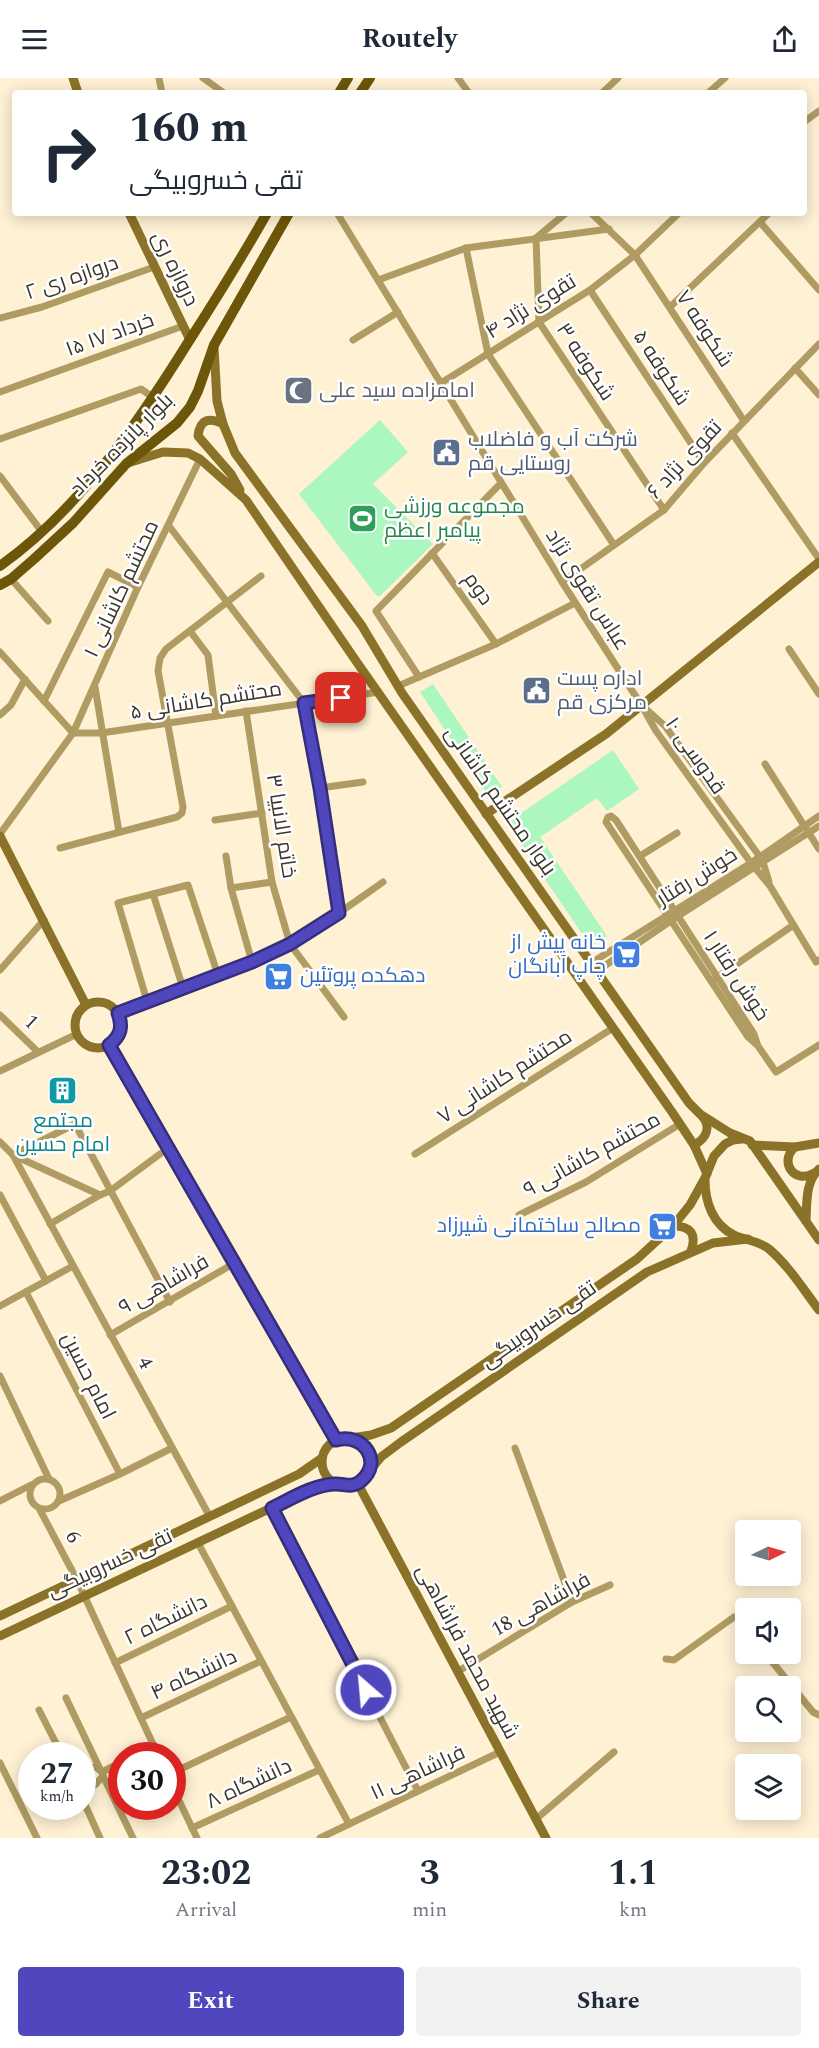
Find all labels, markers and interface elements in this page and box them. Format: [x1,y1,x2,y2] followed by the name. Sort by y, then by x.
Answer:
[362,18,457,60] text: Routely
[18,23,51,56] icon: menu
[768,23,801,56] icon: share
[129,97,248,160] text: 160 m
[30,114,108,192] icon: right
[129,160,303,202] text: تقی خسروبیگی
[143,226,207,312] street label: دروازه ری
[21,247,123,309] street label: دروازه ری ۲
[479,266,583,348] street label: تقوی نژاد ۴
[667,284,741,374] street label: شکوفه ۷
[61,304,159,366] street label: ۱۵ خرداد ۱۷
[548,317,622,407] street label: شکوفه ۳
[624,324,698,412] street label: شکوفه ۵
[282,375,314,407] mosque icon: امامزاده سید علی
[319,375,475,407] place label: امامزاده سید علی
[63,386,181,504] street label: بلوار پانزده خرداد
[640,413,730,507] street label: تقوی نژاد ۶
[468,424,638,480] place label: شرکت آب و فاضلاب روستایی قم
[431,436,463,468] public building icon: شرکت آب و فاضلاب روستایی قم
[384,491,525,547] place label: مجموعه ورزشی پیامبر اعظم
[347,503,379,535] sports icon: مجموعه ورزشی پیامبر اعظم
[76,515,168,663] street label: محتشم کاشانی ۱
[537,523,637,657] street label: عباس تقوی نژاد
[455,566,501,612] street label: دوم
[557,663,647,719] place label: اداره پست مرکزی قم
[315,672,366,723] pin
[128,673,284,729] street label: محتشم کاشانی ۵
[520,675,552,707] public building icon: اداره پست مرکزی قم
[324,681,357,714] icon: arrive
[657,711,733,801] street label: قدوسی ۱۰
[436,719,564,883] street label: بلوار محتشم کاشانی
[257,771,305,881] street label: خاتم الانبیا ۳
[649,839,744,915] street label: خوش رفتار
[695,924,777,1028] street label: خوش رفتار ۱
[508,927,606,983] place label: خانه پیش از چاپ آبانگان
[611,939,643,971] supermarket icon: خانه پیش از چاپ آبانگان
[263,960,295,992] supermarket icon: دهکده پروتئین
[300,960,425,992] place label: دهکده پروتئین
[16,1007,46,1037] street label: 1
[431,1021,579,1133] street label: محتشم کاشانی ۷
[47,1074,79,1106] building icon: مجتمع امام حسین
[517,1104,667,1206] street label: محتشم کاشانی ۹
[16,1105,110,1161] place label: مجتمع امام حسین
[437,1210,641,1242] place label: مصالح ساختمانی شیرزاد
[646,1210,678,1242] supermarket icon: مصالح ساختمانی شیرزاد
[113,1246,215,1324] street label: فراشاهی ۹
[474,1273,604,1377] street label: تقی خسروبیگی
[52,1327,124,1425] street label: امام حسین
[128,1351,162,1376] street label: 4
[735,1520,801,1586] north arrow
[735,1520,801,1820] map controls
[42,1521,178,1607] street label: تقی خسروبیگی
[56,1525,90,1549] street label: 6
[407,1559,527,1745] street label: شهید محمد فراشاهی
[485,1564,597,1646] street label: فراشاهی 18
[119,1586,213,1654] street label: دانشگاه ۲
[735,1598,801,1664] button: sound
[146,1641,242,1709] street label: دانشگاه ۴
[334,1658,398,1722] position arrow
[735,1676,801,1742] button: search
[365,1737,471,1809] street label: فراشاهی ۱۱
[108,1742,186,1820] speed limit sign: 30
[201,1750,297,1818] street label: دانشگاه ۸
[40,1751,74,1797] text: 27
[735,1754,801,1820] button: layers
[40,1785,74,1808] text: km/h
[161,1846,251,1901] text: 23:02
[420,1846,440,1901] text: 3
[608,1846,658,1901] text: 1.1
[175,1895,237,1925] text: Arrival
[412,1895,447,1925] text: min
[619,1895,647,1925] text: km
[18,1967,404,2036] button: Exit
[416,1967,801,2036] button: Share

